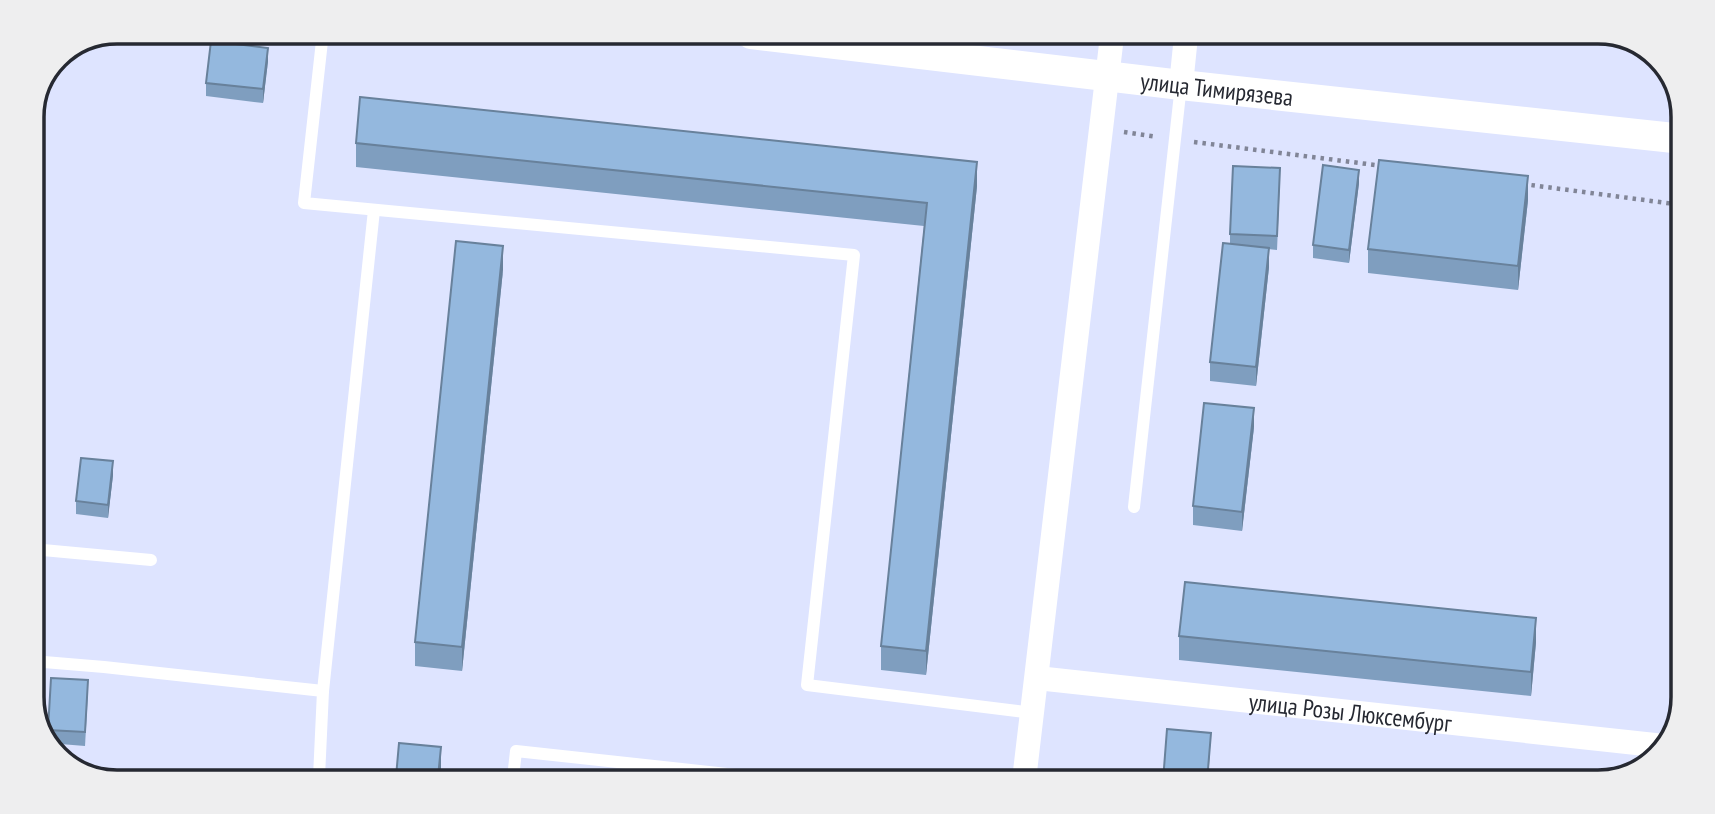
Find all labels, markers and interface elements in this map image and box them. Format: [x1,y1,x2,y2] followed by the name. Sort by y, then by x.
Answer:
[1139,65,1295,112] street label: улица Тимирязева
[1247,686,1454,738] street label: улица Розы Люксембург

